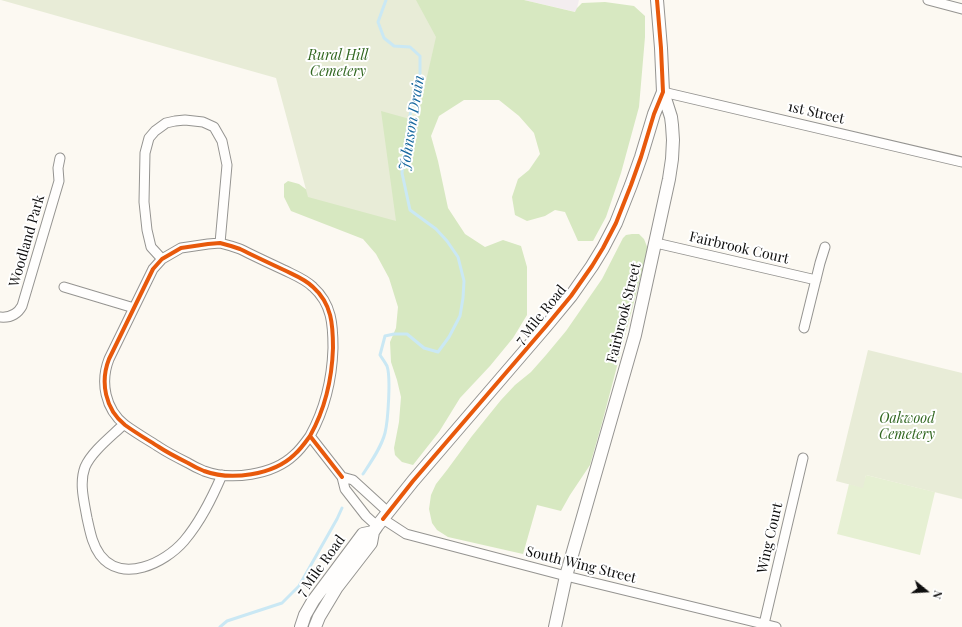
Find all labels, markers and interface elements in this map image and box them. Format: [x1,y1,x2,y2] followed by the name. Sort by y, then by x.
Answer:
[308,48,368,80] park label: Rural Hill Cemetery
[396,74,428,172] water label: Johnson Drain
[786,98,846,128] street label: 1st Street
[6,193,48,289] street label: Woodland Park
[688,228,790,268] street label: Fairbrook Court
[603,261,645,365] street label: Fairbrook Street
[512,282,570,348] street label: 7 Mile Road
[879,411,935,444] park label: Oakwood Cemetery
[754,501,786,575] street label: Wing Court
[293,532,349,600] street label: 7 Mile Road
[524,543,638,587] street label: South Wing Street
[906,571,946,611] north arrow
[930,589,946,601] text: N

